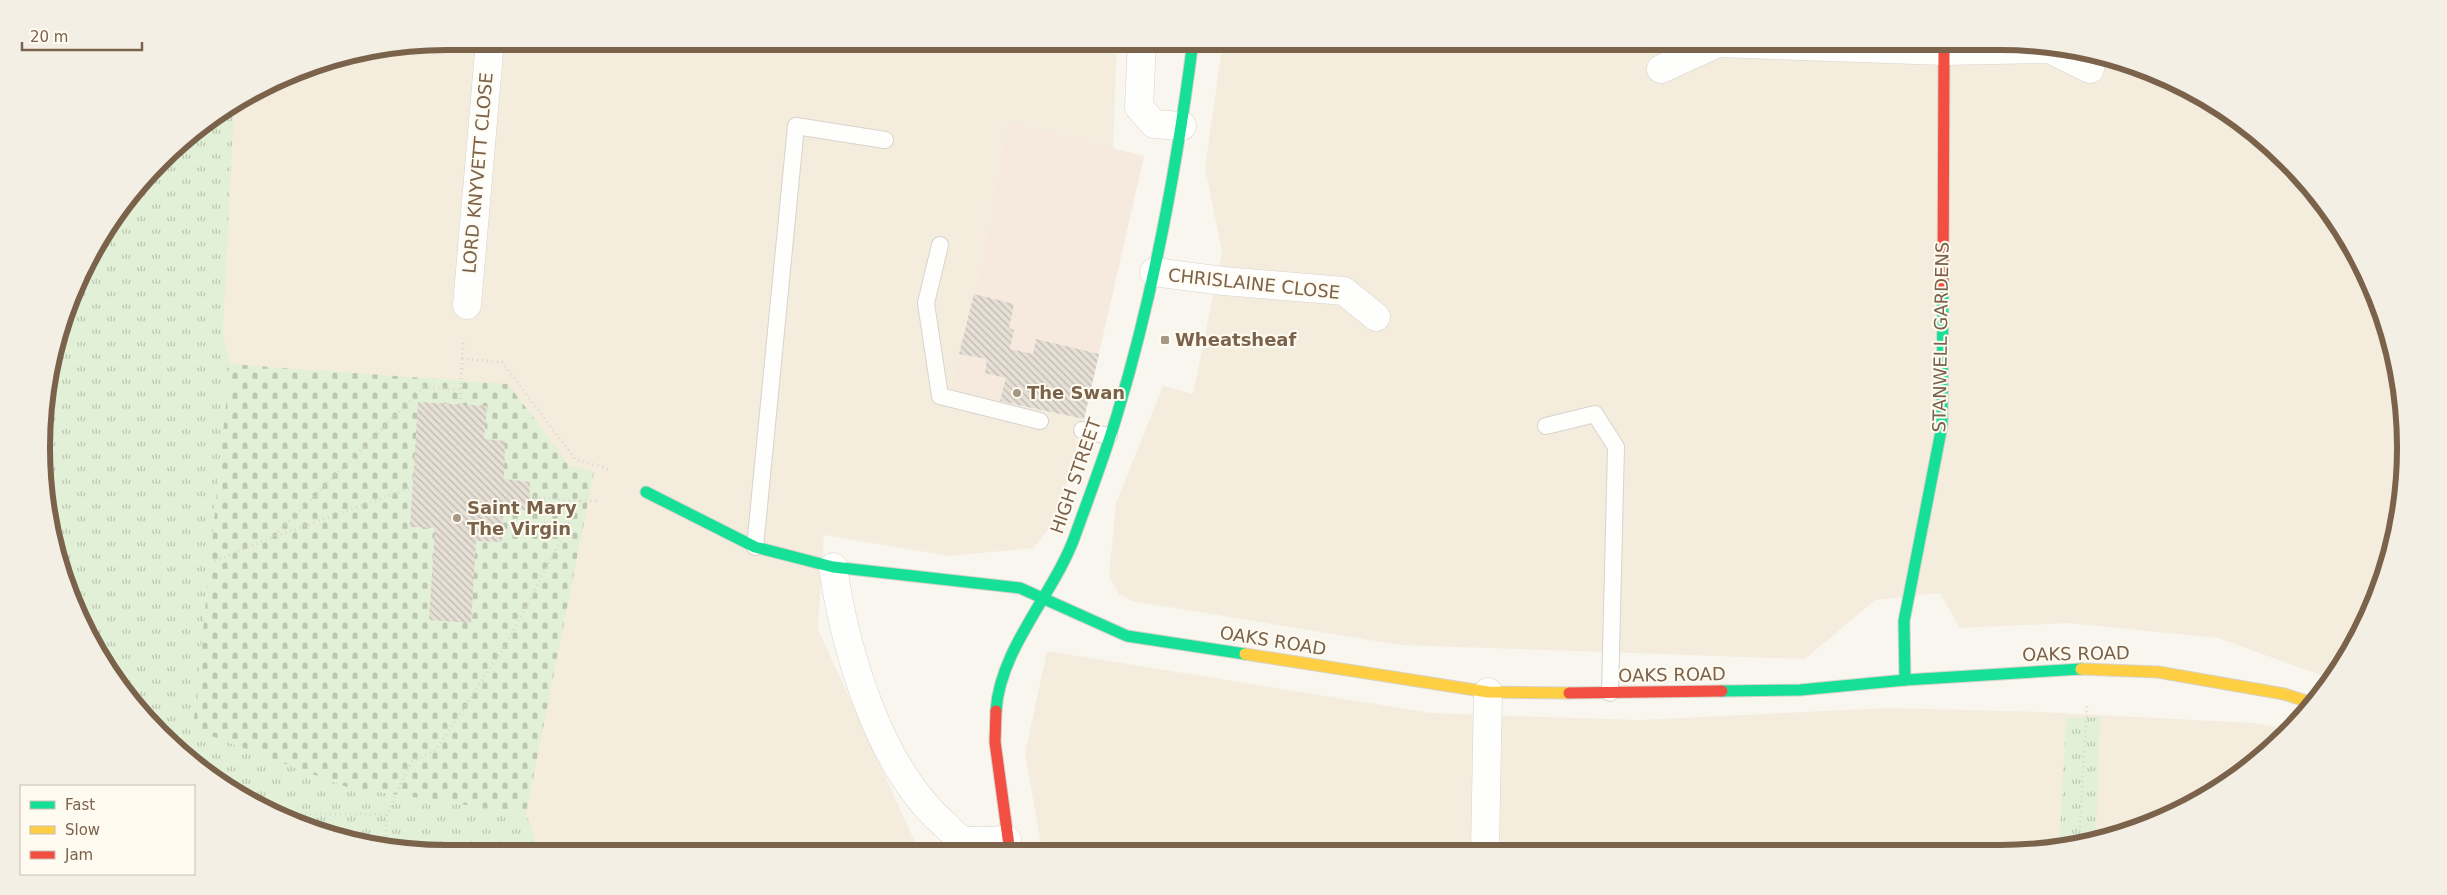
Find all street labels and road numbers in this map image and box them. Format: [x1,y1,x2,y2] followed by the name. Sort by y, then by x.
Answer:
[458,71,497,274] street label: LORD KNYVETT CLOSE
[1928,241,1953,432] street label: STANWELL GARDENS
[1167,264,1341,303] street label: CHRISLAINE CLOSE
[1046,414,1105,536] street label: HIGH STREET
[1218,622,1328,659] street label: OAKS ROAD
[2022,642,2130,665] street label: OAKS ROAD
[1618,663,1726,686] street label: OAKS ROAD

